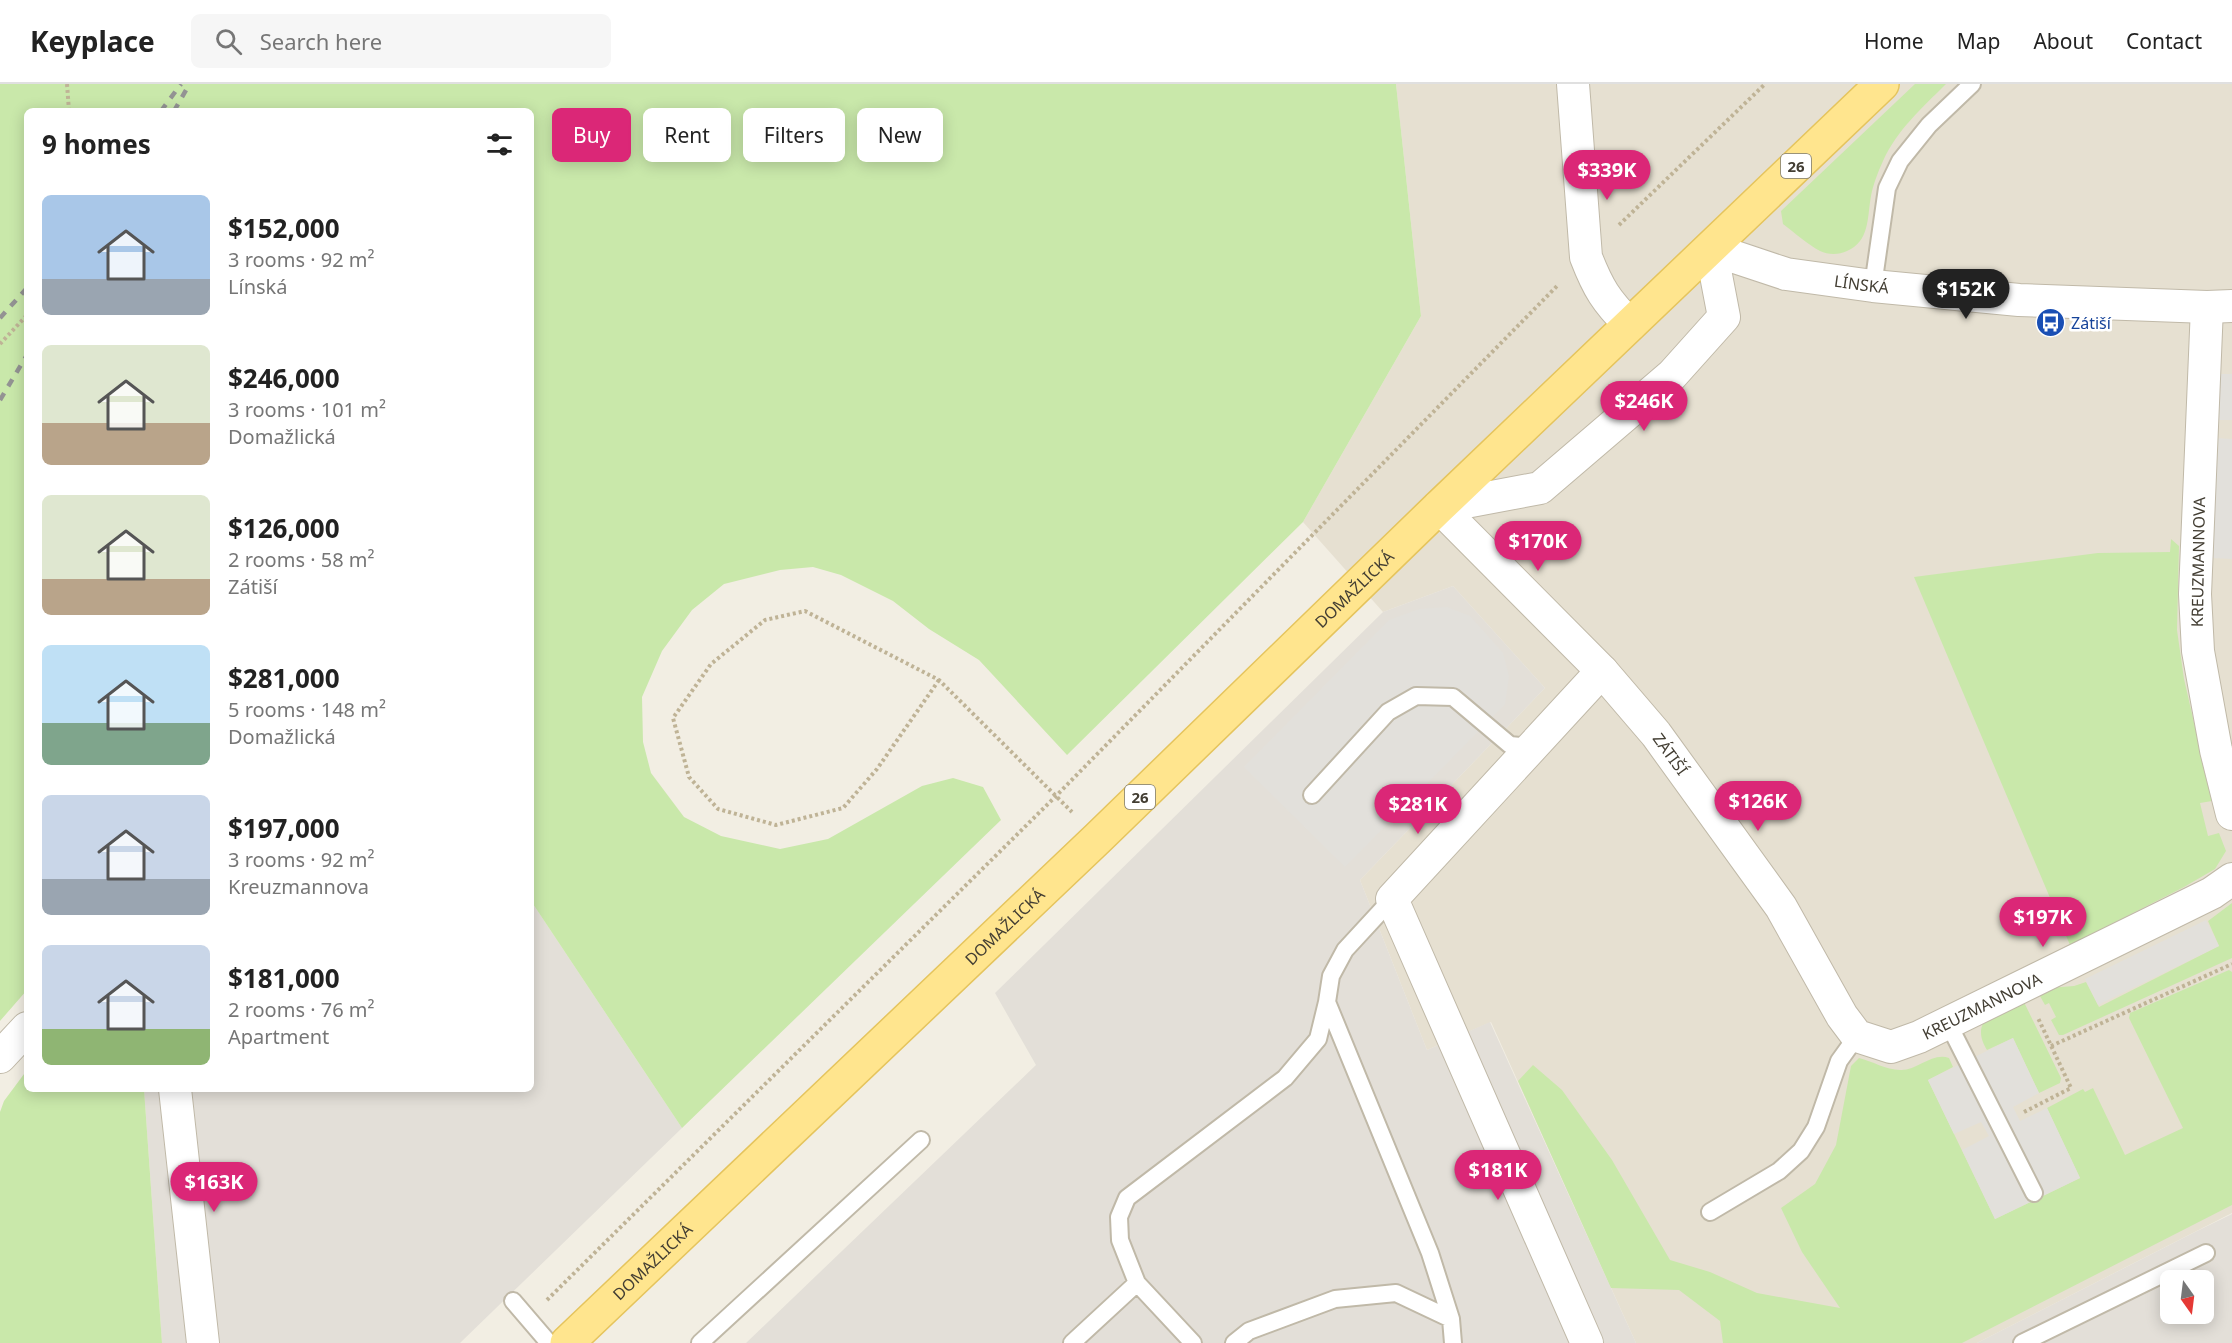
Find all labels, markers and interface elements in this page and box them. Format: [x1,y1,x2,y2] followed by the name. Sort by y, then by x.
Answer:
[191,14,611,68] search box
[30,22,155,60] text: Keyplace
[212,25,245,58] icon: search
[260,26,382,56] text: Search here
[1864,27,1924,55] text: Home
[1957,27,2000,55] text: Map
[2033,27,2093,55] text: About
[2126,27,2202,55] text: Contact
[552,108,631,162] chip: Buy
[643,108,731,162] chip: Rent
[743,108,845,162] chip: Filters
[857,108,943,162] chip: New
[42,126,151,162] text: 9 homes
[483,128,516,161] icon: filters
[1565,150,1649,201] pin: $339K
[1781,154,1811,178] road number: 26
[1577,156,1637,183] text: $339K
[228,210,340,246] text: $152,000
[90,219,162,291] icon: home
[228,246,375,273] text: 3 rooms · 92 m²
[1924,269,2008,320] pin: $152K
[1833,270,1891,299] street label: LÍNSKÁ
[228,273,287,300] text: Línská
[1936,275,1996,302] text: $152K
[2034,307,2066,339] bus stop icon: Zátiší
[2071,312,2112,334] place label: Zátiší
[228,360,340,396] text: $246,000
[90,369,162,441] icon: home
[1602,381,1686,432] pin: $246K
[1614,387,1674,414] text: $246K
[228,396,386,423] text: 3 rooms · 101 m²
[228,423,336,450] text: Domažlická
[2186,496,2210,627] street label: KREUZMANNOVA
[228,510,340,546] text: $126,000
[90,519,162,591] icon: home
[1496,521,1580,572] pin: $170K
[1508,527,1568,554] text: $170K
[1310,545,1399,633] street label: DOMAŽLICKÁ
[228,546,375,573] text: 2 rooms · 58 m²
[228,573,278,600] text: Zátiší
[228,660,340,696] text: $281,000
[90,669,162,741] icon: home
[228,696,386,723] text: 5 rooms · 148 m²
[228,723,336,750] text: Domažlická
[1648,729,1693,780] street label: ZÁTIŠÍ
[1716,781,1800,832] pin: $126K
[1376,784,1460,835] pin: $281K
[1125,785,1155,809] road number: 26
[1728,787,1788,814] text: $126K
[1388,790,1448,817] text: $281K
[228,810,340,846] text: $197,000
[90,819,162,891] icon: home
[228,846,375,873] text: 3 rooms · 92 m²
[228,873,369,900] text: Kreuzmannova
[960,883,1050,970] street label: DOMAŽLICKÁ
[2001,897,2085,948] pin: $197K
[2013,903,2073,930] text: $197K
[228,960,340,996] text: $181,000
[1919,967,2046,1045] street label: KREUZMANNOVA
[90,969,162,1041] icon: home
[228,996,375,1023] text: 2 rooms · 76 m²
[228,1023,329,1050] text: Apartment
[1456,1150,1540,1201] pin: $181K
[1468,1156,1528,1183] text: $181K
[172,1162,256,1213] pin: $163K
[184,1168,244,1195] text: $163K
[608,1218,698,1305] street label: DOMAŽLICKÁ
[2160,1270,2214,1324] north arrow
[2160,1270,2214,1324] map controls

